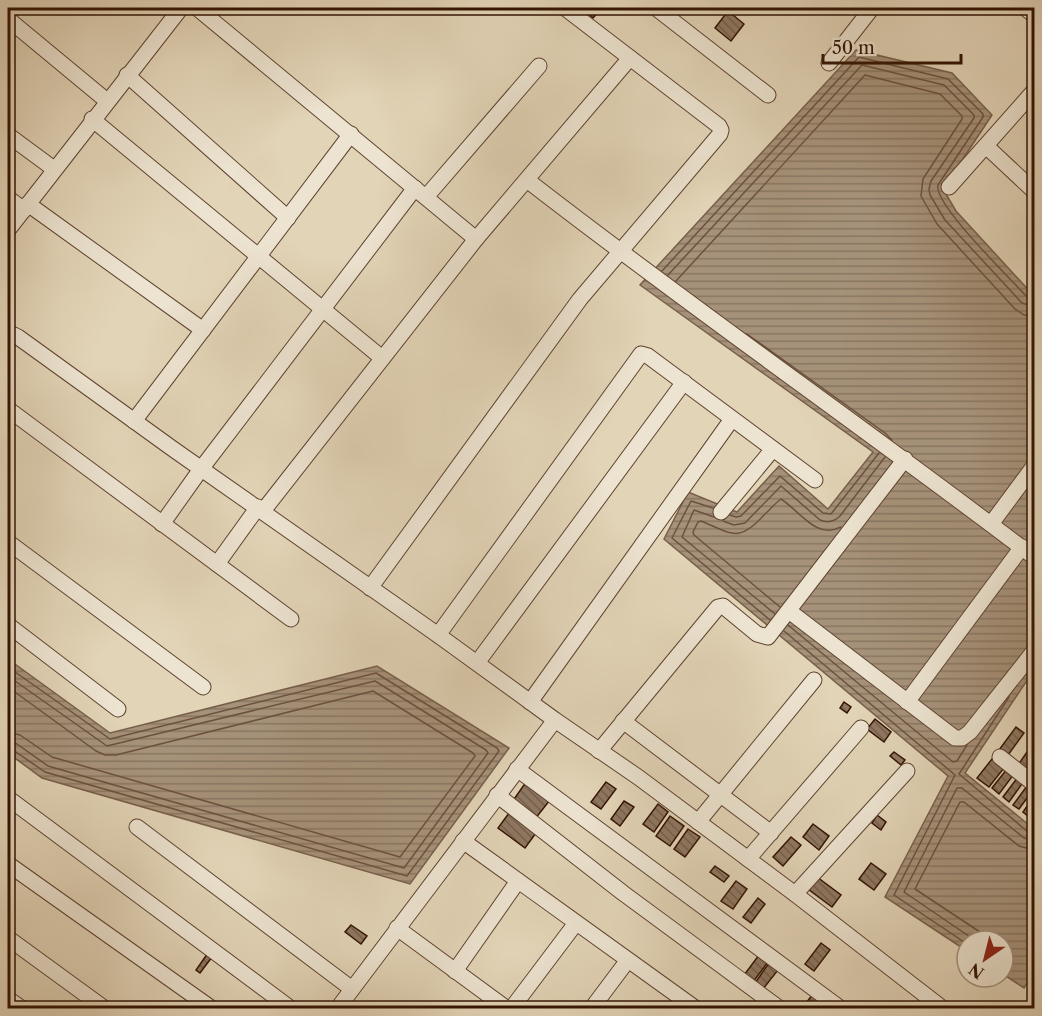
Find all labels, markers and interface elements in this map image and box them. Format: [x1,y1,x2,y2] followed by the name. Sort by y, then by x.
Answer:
[823,27,961,65] scale bar
[832,37,875,59] text: 50 m
[955,929,1015,989] north arrow
[965,959,988,983] text: N

